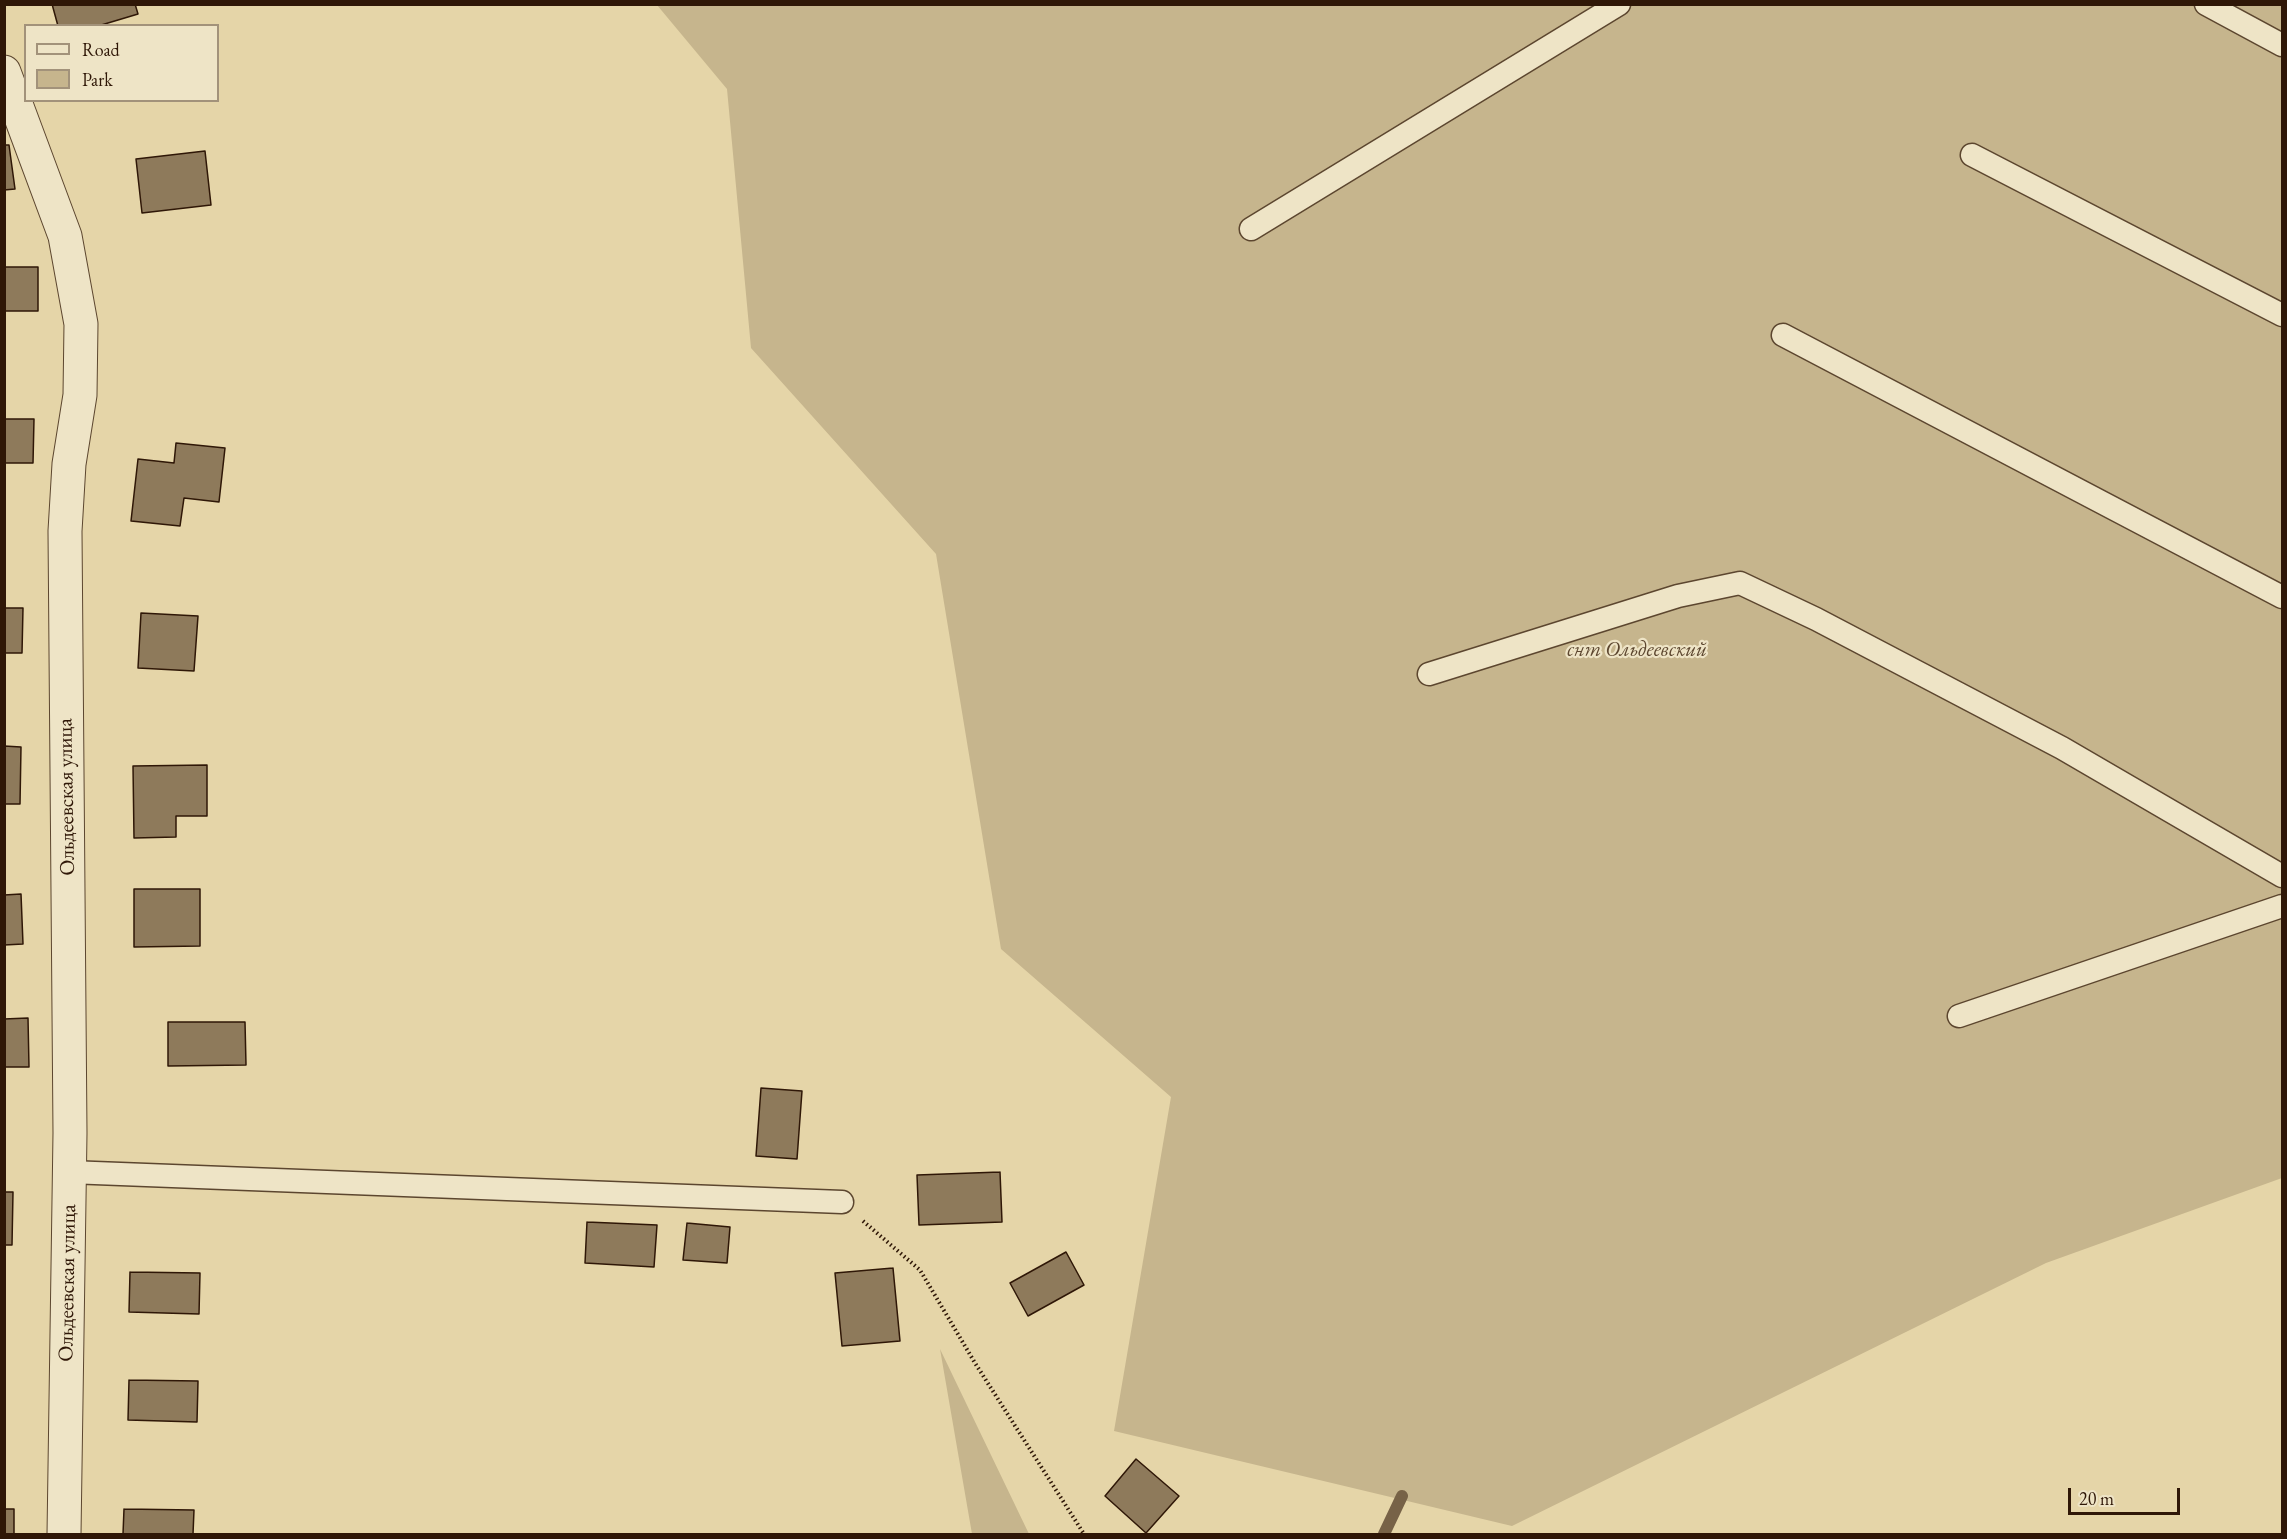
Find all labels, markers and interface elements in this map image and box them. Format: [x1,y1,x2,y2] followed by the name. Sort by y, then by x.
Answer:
[24,24,219,102] legend
[82,38,120,61] text: Road
[82,68,113,91] text: Park
[1567,637,1707,663] park label: снт Ольдеевский
[53,718,81,876] street label: Ольдеевская улица
[54,1204,82,1362] street label: Ольдеевская улица
[2071,1476,2184,1514] scale bar
[2079,1487,2114,1510] text: 20 m

